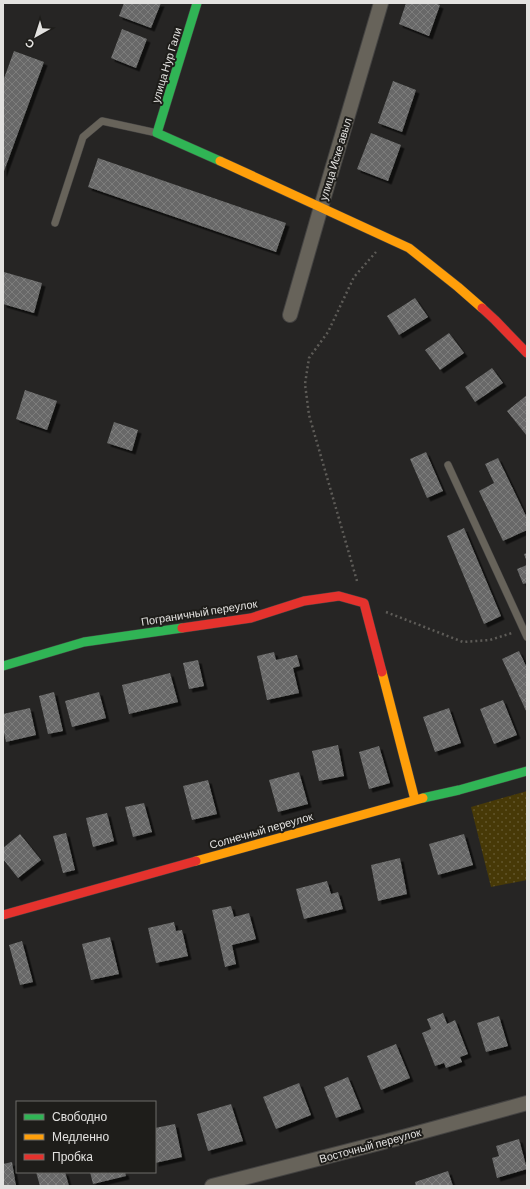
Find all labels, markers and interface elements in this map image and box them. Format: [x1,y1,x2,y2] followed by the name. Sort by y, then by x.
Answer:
[16,16,56,56] north arrow
[148,26,184,104] street label: улица Нур Гали
[22,37,37,52] text: С
[316,116,354,202] street label: улица Иске авыл
[140,596,258,628] street label: Пограничный переулок
[208,809,314,851] street label: Солнечный переулок
[16,1101,156,1173] legend
[52,1109,107,1124] text: Свободно
[318,1125,422,1165] street label: Восточный переулок
[52,1129,109,1144] text: Медленно
[52,1149,93,1164] text: Пробка

